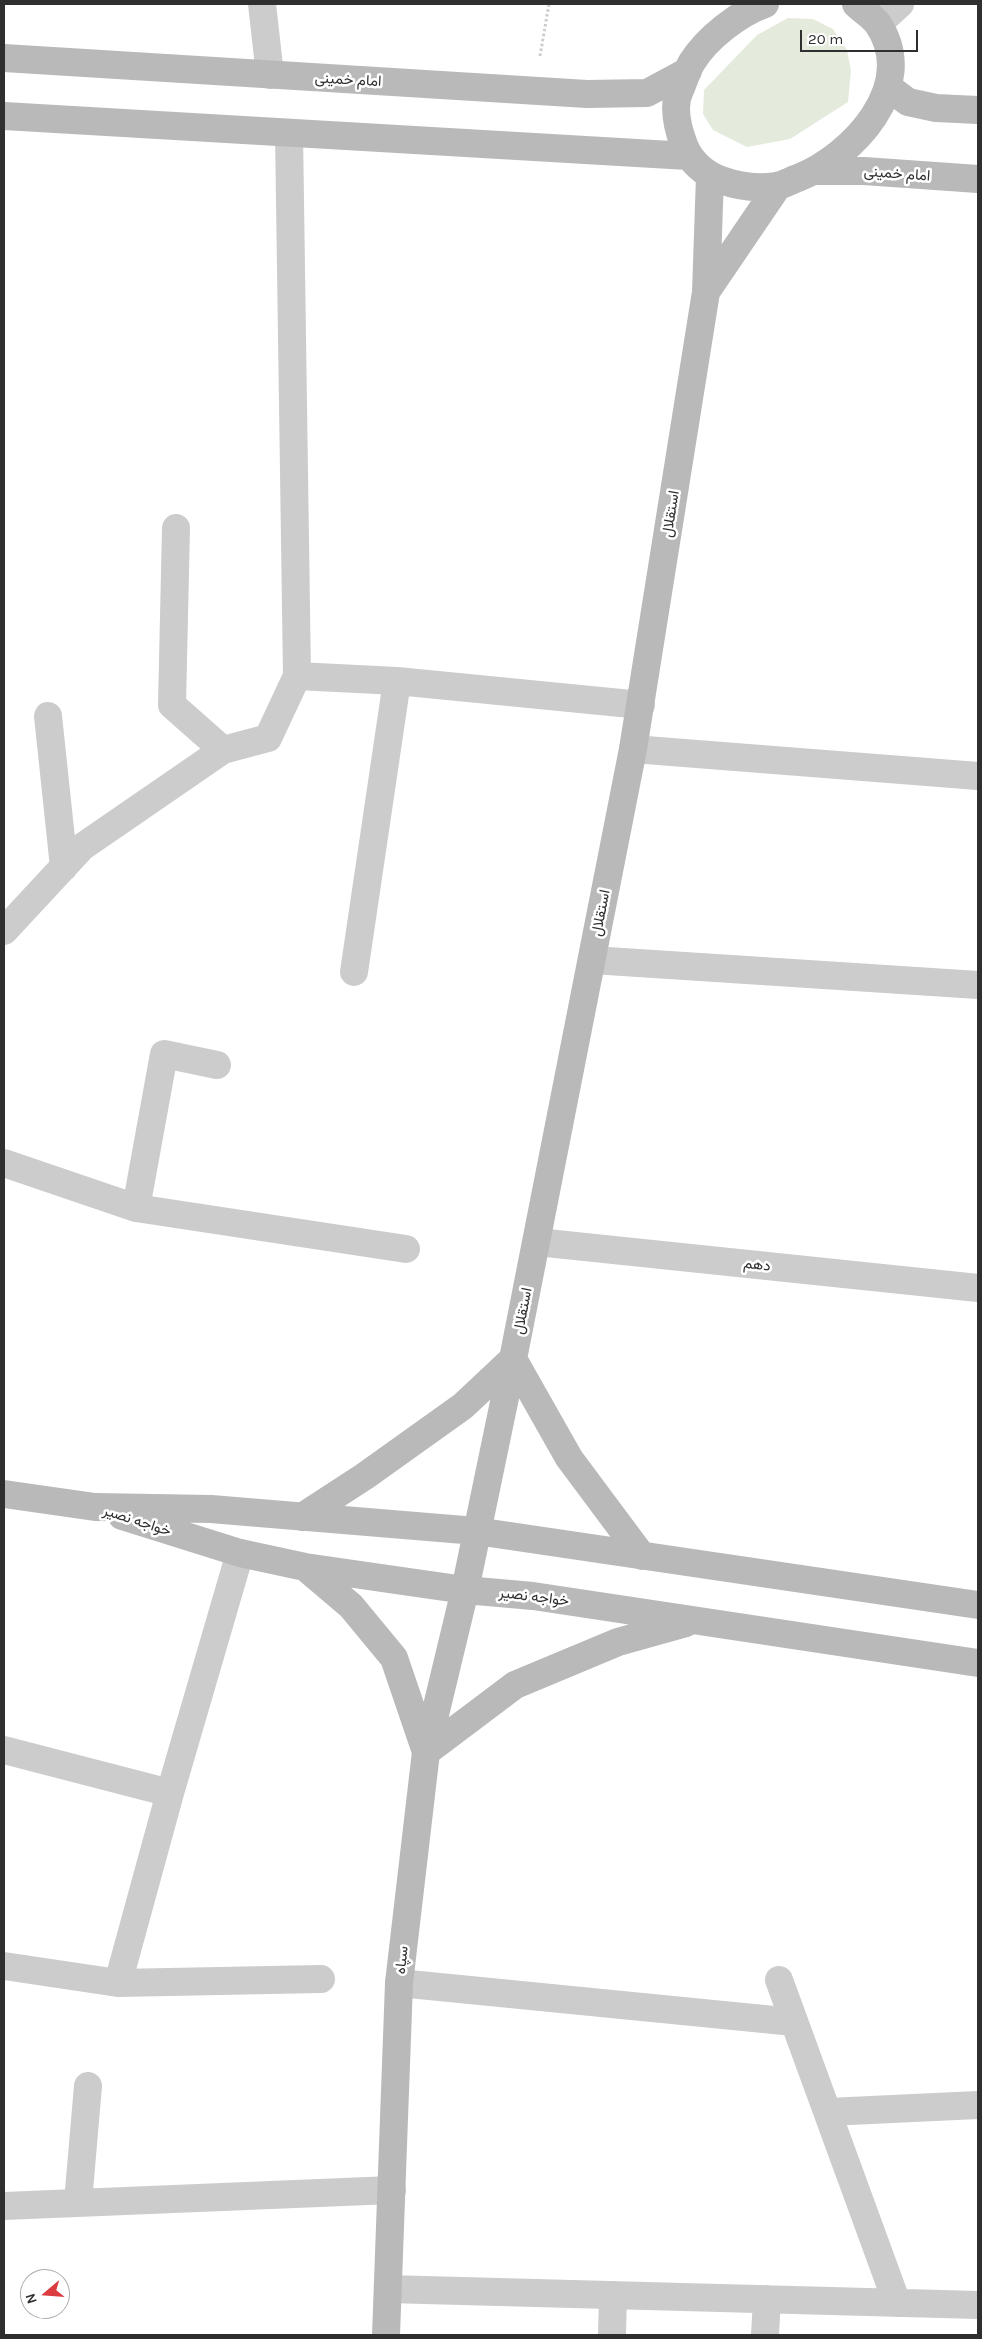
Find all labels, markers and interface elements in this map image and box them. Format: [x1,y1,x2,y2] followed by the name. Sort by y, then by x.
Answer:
[802,20,920,52] scale bar
[808,30,843,48] text: 20 m
[314,69,382,91] street label: امام خمینی
[863,163,931,185] street label: امام خمینی
[658,489,684,539] street label: استقلال
[588,888,614,938] street label: استقلال
[743,1255,771,1275] street label: دهم
[510,1286,536,1336] street label: استقلال
[101,1502,173,1540] street label: خواجه نصیر
[498,1584,570,1610] street label: خواجه نصیر
[392,1945,412,1975] street label: سپاه
[20,2269,70,2319] north arrow
[22,2291,41,2306] text: N

